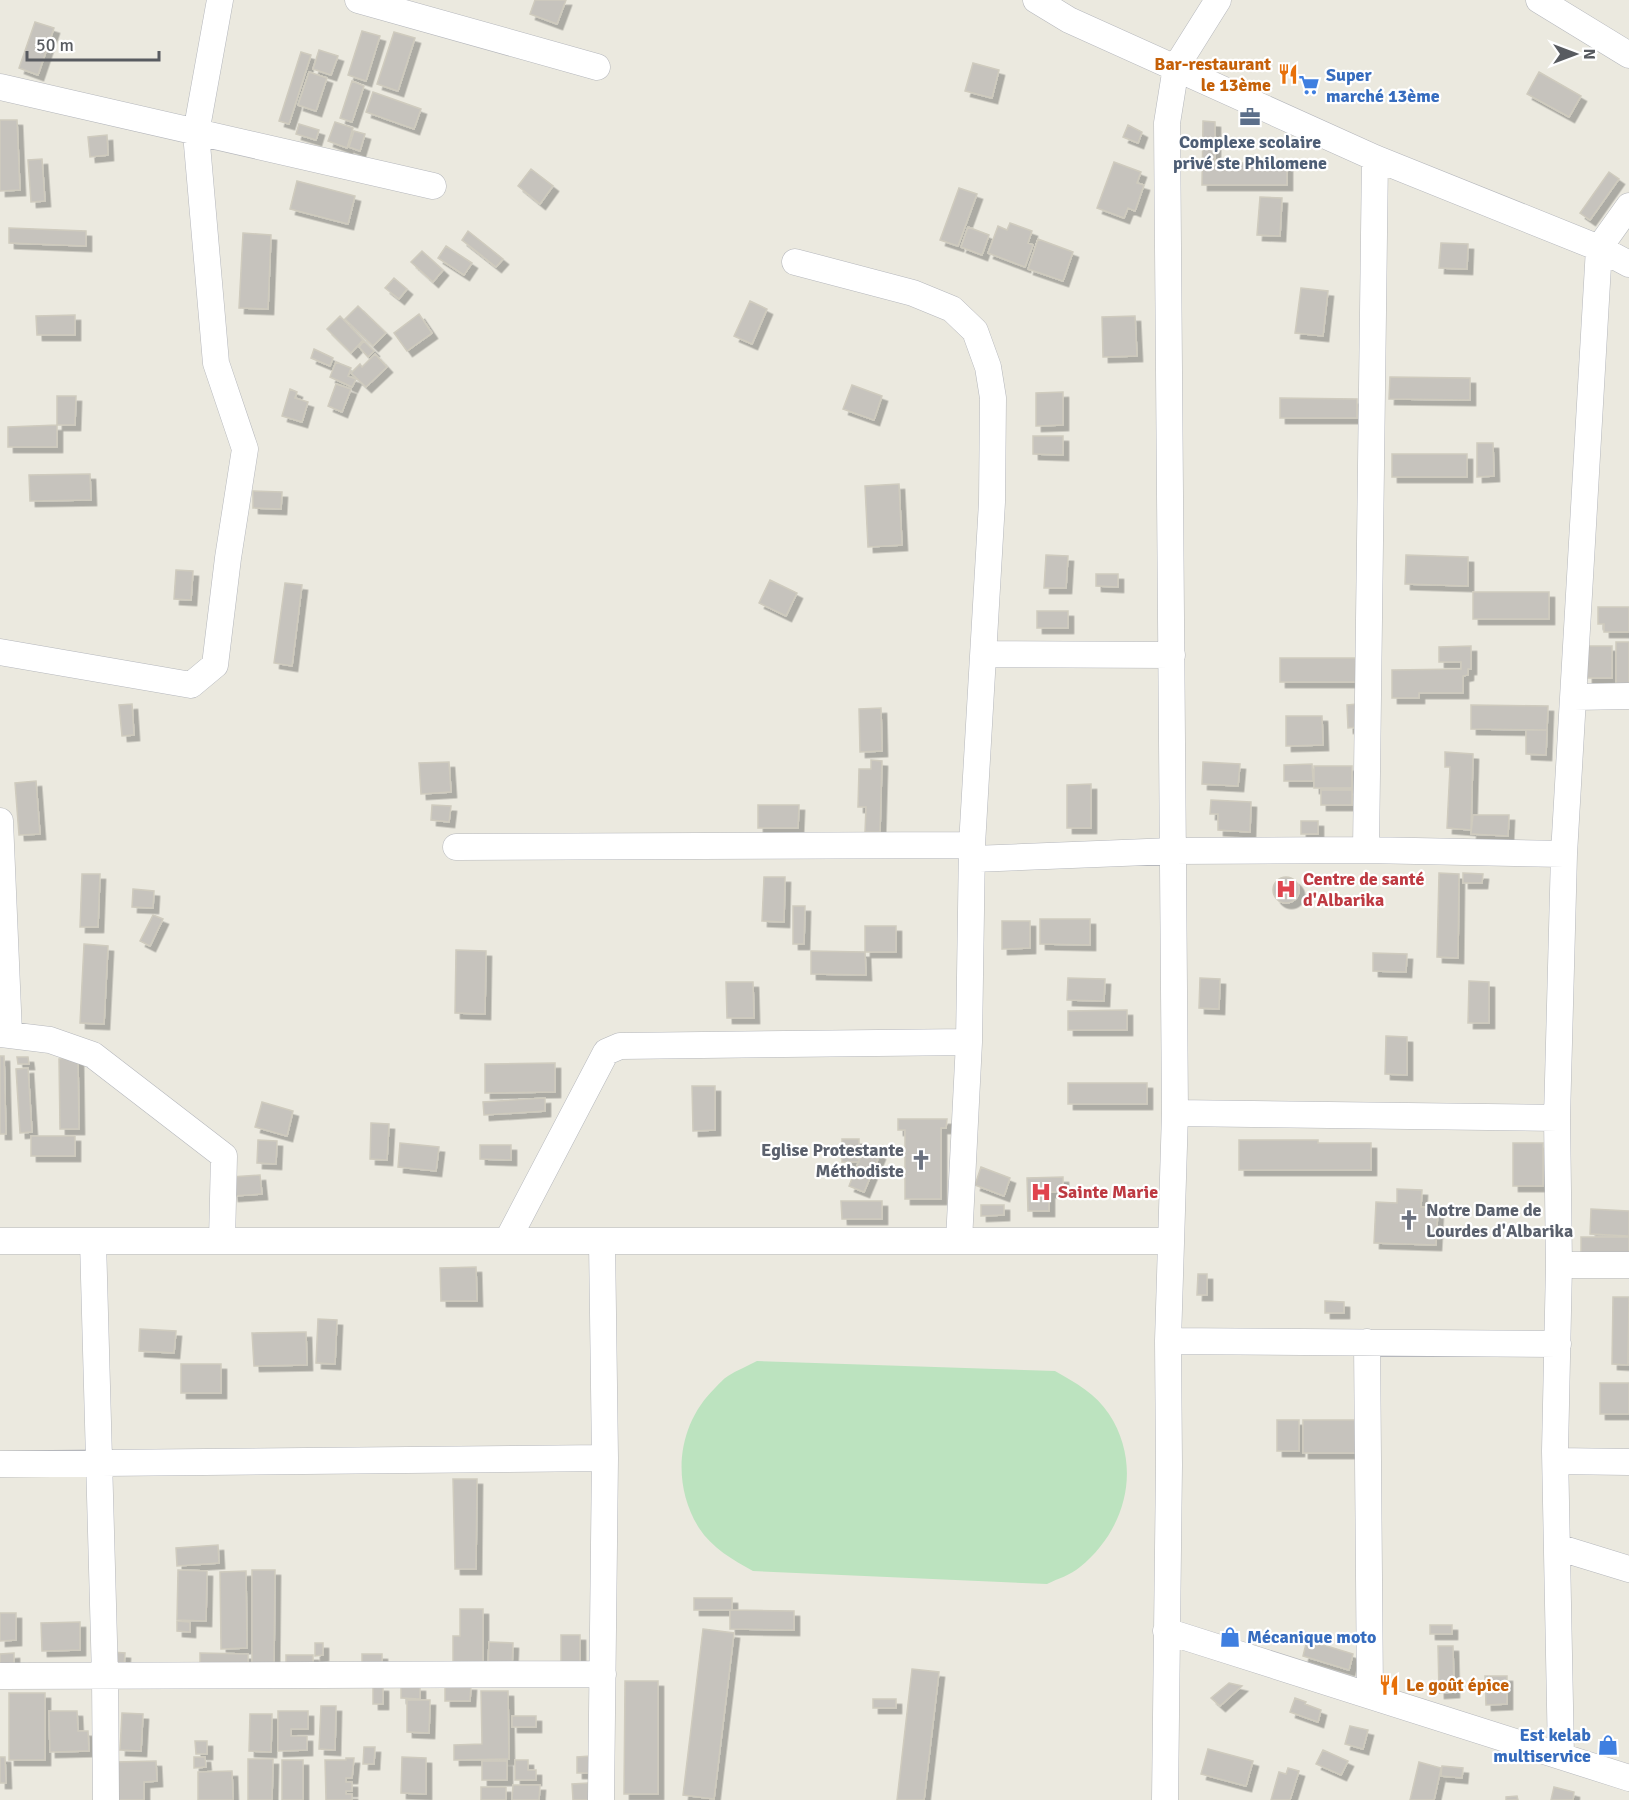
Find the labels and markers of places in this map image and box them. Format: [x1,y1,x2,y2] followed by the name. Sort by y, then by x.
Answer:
[1154,53,1271,96] place label: Bar-restaurant le 13ème
[1276,62,1300,86] restaurant icon: Bar-restaurant le 13ème
[1326,64,1440,107] place label: Super marché 13ème
[1297,73,1321,97] supermarket icon: Super marché 13ème
[1238,105,1262,129] office icon: Complexe scolaire privé ste Philomene
[1173,131,1327,174] place label: Complexe scolaire privé ste Philomene
[1303,868,1424,911] place label: Centre de santé d'Albarika
[1274,877,1298,901] hospital icon: Centre de santé d'Albarika
[761,1139,904,1182] place label: Eglise Protestante Méthodiste
[909,1148,933,1172] church icon: Eglise Protestante Méthodiste
[1029,1180,1053,1204] hospital icon: Sainte Marie
[1058,1181,1158,1203] place label: Sainte Marie
[1426,1199,1573,1242] place label: Notre Dame de Lourdes d'Albarika
[1397,1208,1421,1232] church icon: Notre Dame de Lourdes d'Albarika
[1218,1625,1242,1649] shop icon: Mécanique moto
[1247,1626,1376,1648] place label: Mécanique moto
[1377,1673,1401,1697] restaurant icon: Le goût épice
[1406,1674,1509,1696] place label: Le goût épice
[1493,1724,1591,1767] place label: Est kelab multiservice
[1596,1733,1620,1757] shop icon: Est kelab multiservice

